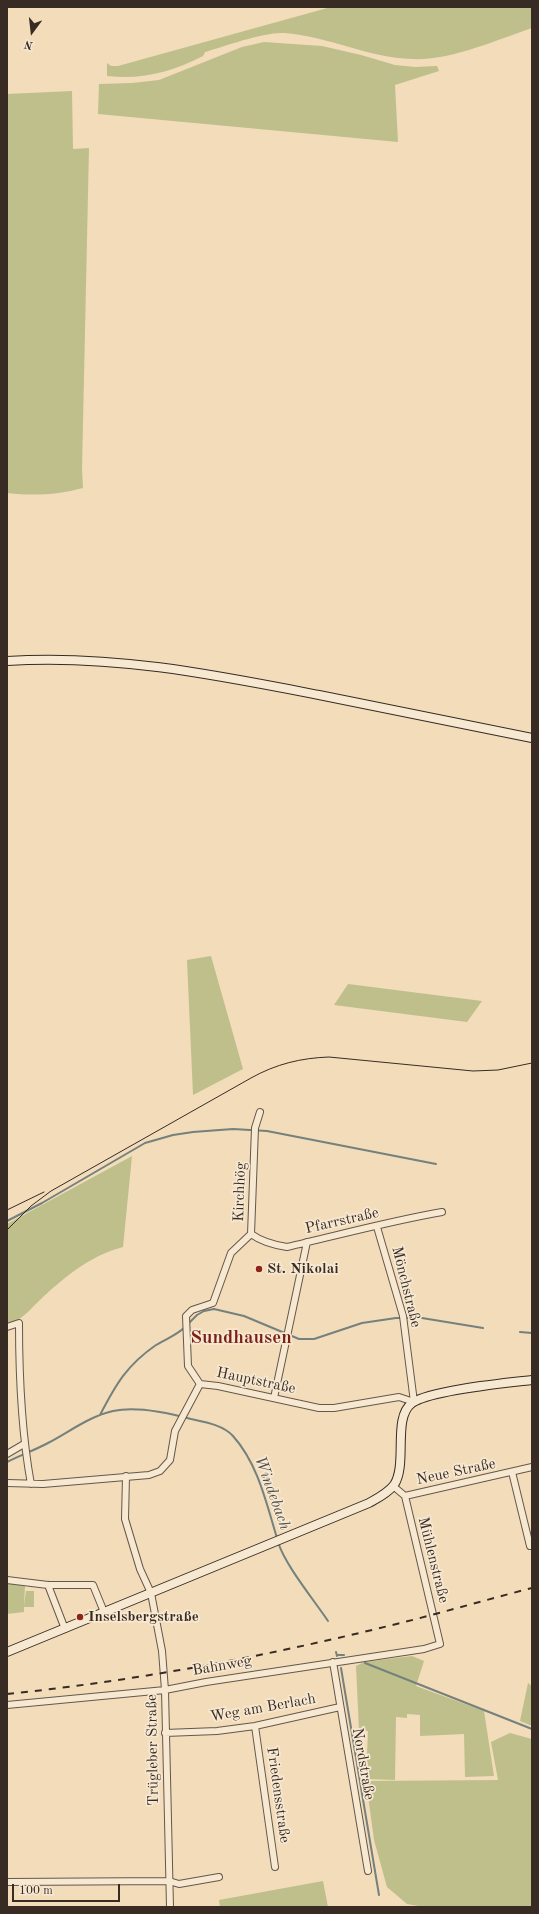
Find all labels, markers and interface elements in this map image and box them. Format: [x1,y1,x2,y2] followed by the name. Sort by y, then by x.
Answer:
[12,12,52,52] north arrow
[23,38,34,50] text: N
[230,1162,250,1222] street label: Kirchhög
[303,1204,381,1238] street label: Pfarrstraße
[387,1245,425,1329] street label: Mönchstraße
[267,1260,339,1278] place label: St. Nikolai
[254,1264,264,1274] marker: St. Nikolai
[190,1327,292,1349] district label: Sundhausen
[215,1364,297,1398] street label: Hauptstraße
[250,1453,294,1533] water label: Windebach
[415,1455,497,1489] street label: Neue Straße
[414,1515,452,1605] street label: Mühlenstraße
[88,1608,199,1626] place label: Inselsbergstraße
[75,1612,85,1622] marker: Inselsbergstraße
[191,1652,253,1680] street label: Bahnweg
[209,1690,317,1726] street label: Weg am Berlach
[143,1694,163,1806] street label: Trügleber Straße
[348,1726,378,1802] street label: Nordstraße
[262,1746,294,1844] street label: Friedensstraße
[14,1876,122,1902] scale bar
[19,1885,53,1897] text: 100 m

